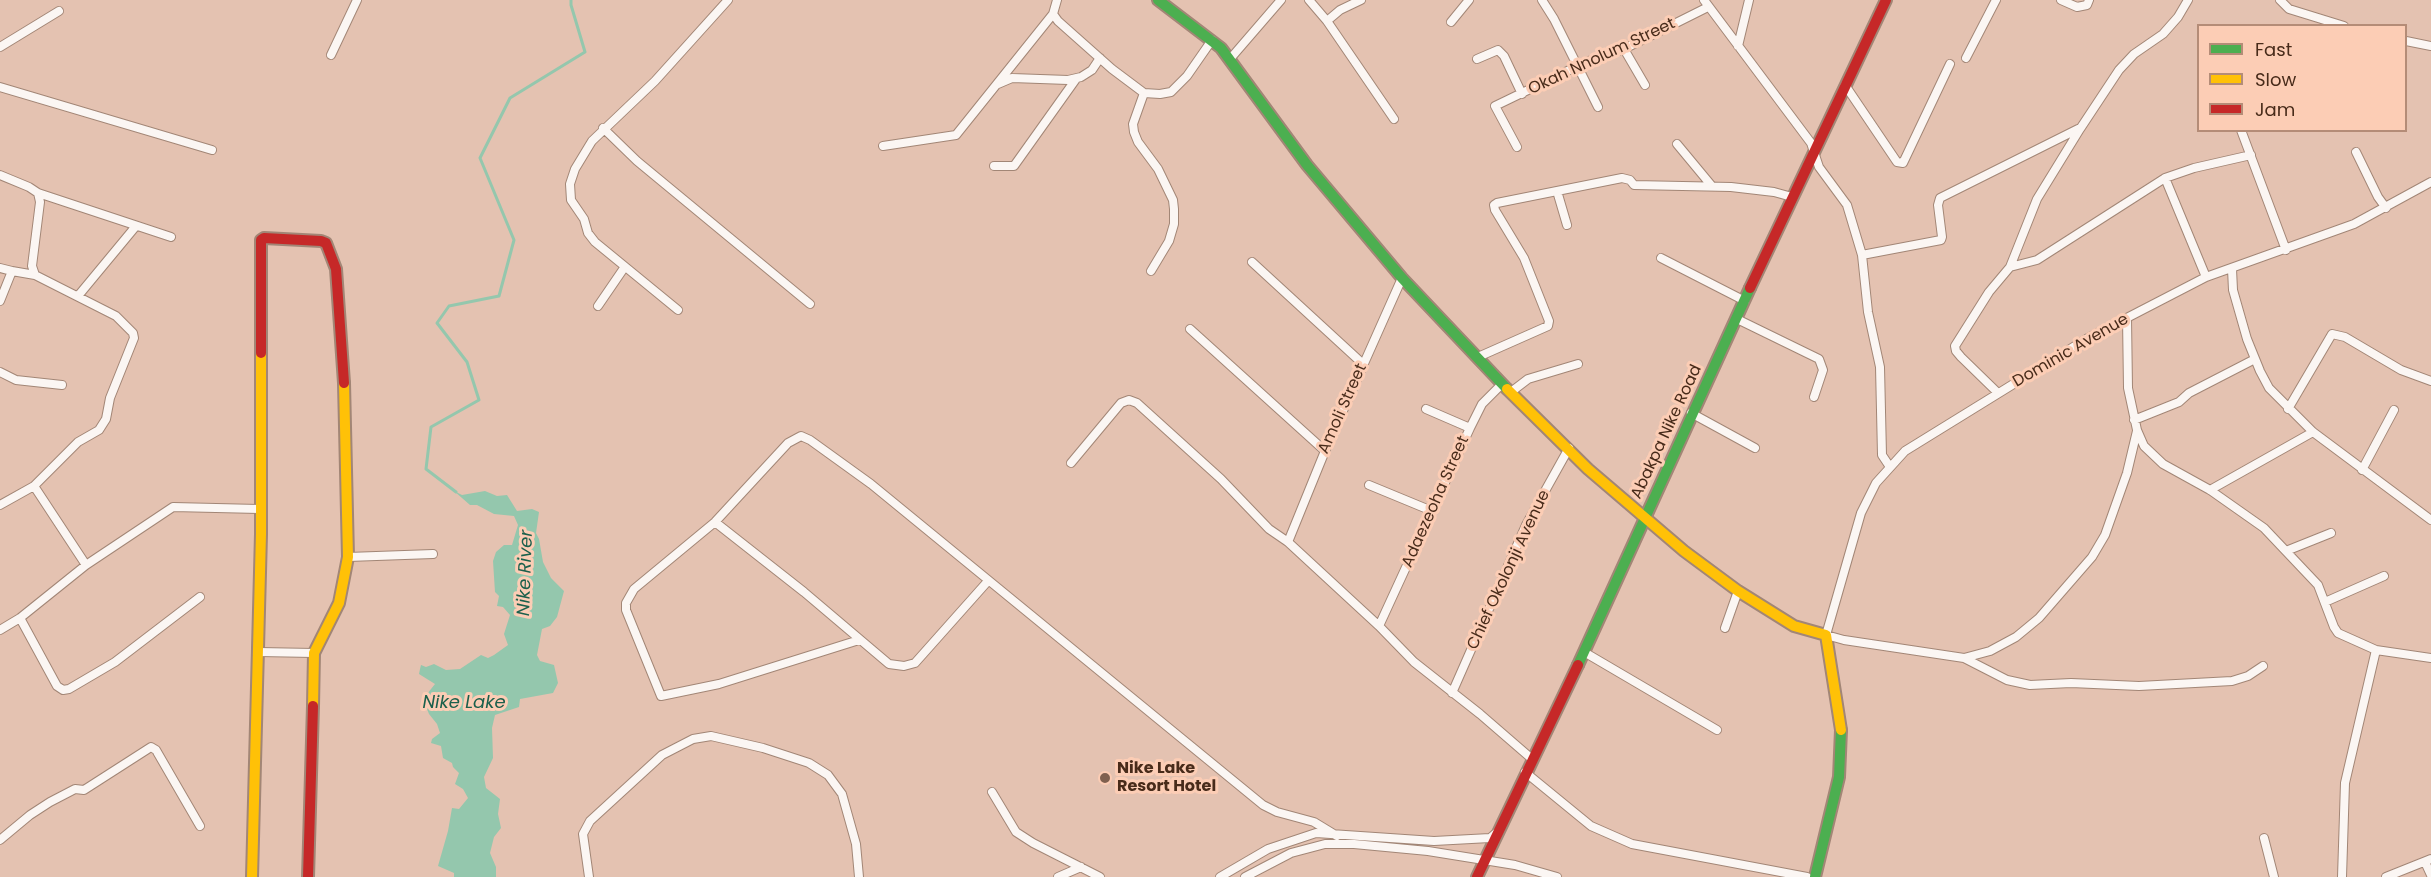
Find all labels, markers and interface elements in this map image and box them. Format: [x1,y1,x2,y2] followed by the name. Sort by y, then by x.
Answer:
[1526,15,1678,99] street label: Okah Nnolum Street
[2197,24,2407,132] legend
[2255,37,2292,62] text: Fast
[2255,67,2296,92] text: Slow
[2255,97,2295,122] text: Jam
[2010,310,2132,392] street label: Dominic Avenue
[1315,361,1371,457] street label: Amoli Street
[1627,362,1707,502] street label: Abakpa Nike Road
[1398,433,1474,571] street label: Adaezeoha Street
[1464,487,1554,653] street label: Chief Okolonji Avenue
[514,530,538,616] water label: Nike River
[422,692,506,714] water label: Nike Lake
[1117,759,1216,797] place label: Nike Lake Resort Hotel
[1098,771,1112,785] marker: Nike Lake Resort Hotel

